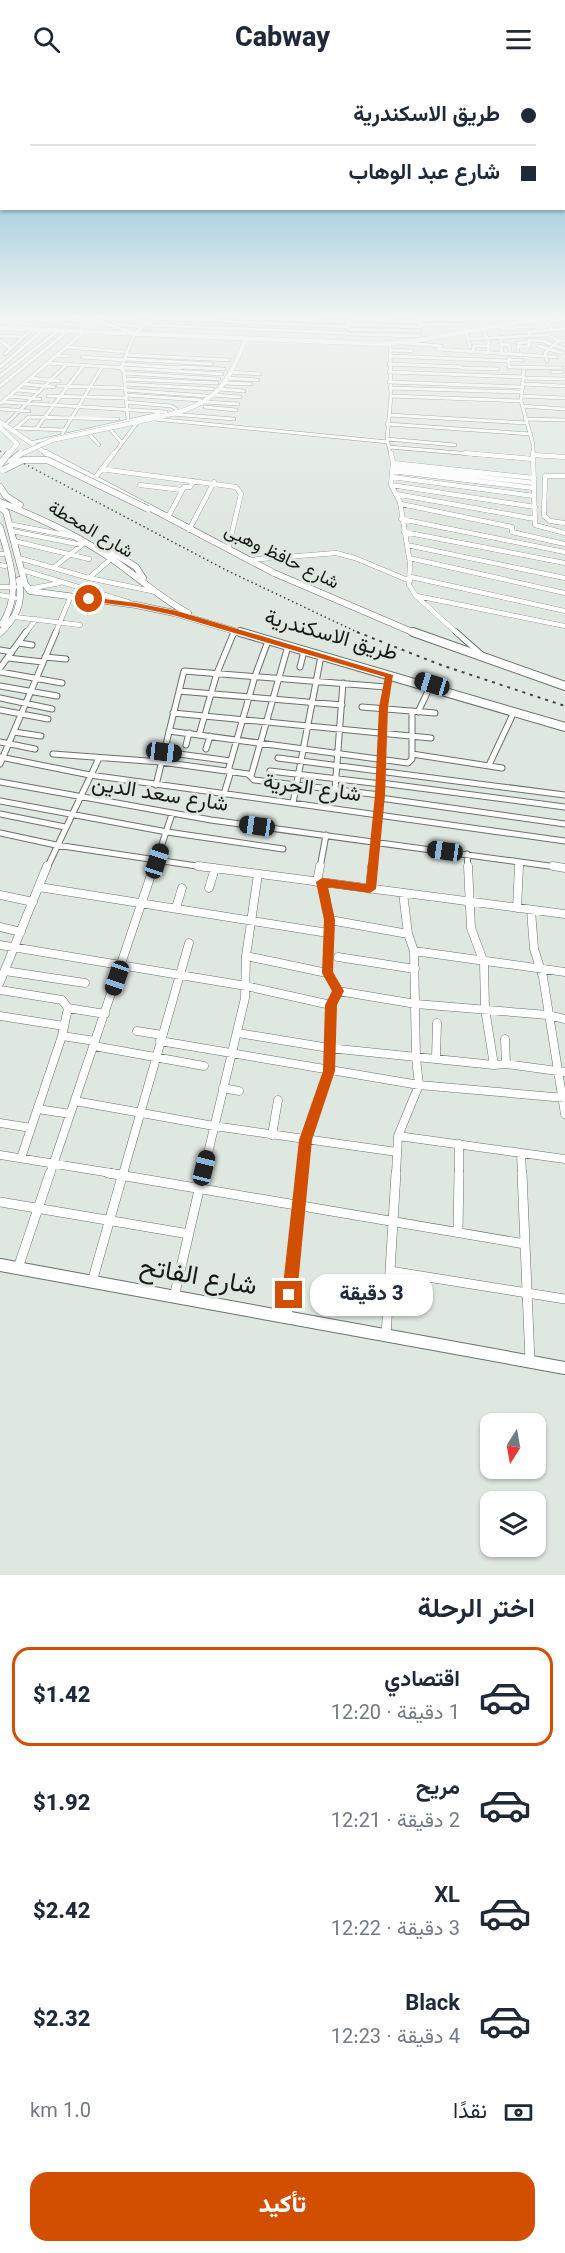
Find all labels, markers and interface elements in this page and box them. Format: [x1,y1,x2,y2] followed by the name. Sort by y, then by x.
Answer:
[235,18,330,61] text: Cabway
[30,23,63,56] icon: search
[502,23,535,56] icon: menu
[353,98,500,133] text: طريق الاسكندرية
[349,156,500,191] text: شارع عبد الوهاب
[42,495,138,567] street label: شارع المحطة
[219,518,343,598] street label: شارع حافظ وهبى
[75,585,102,612] route start
[261,601,401,671] street label: طريق الاسكندرية
[412,670,452,698] car
[145,741,183,763] car
[261,766,363,812] street label: شارع الحرية
[89,768,231,822] street label: شارع سعد الدين
[238,815,276,837] car
[426,840,464,862] car
[143,841,171,881] car
[103,958,131,998] car
[191,1148,217,1188] car
[136,1248,260,1308] street label: شارع الفاتح
[310,1274,433,1316] callout: 3 دقيقة
[340,1279,403,1311] text: 3 دقيقة
[275,1281,302,1308] route end
[480,1413,546,1479] north arrow
[480,1413,546,1557] map controls
[480,1491,546,1557] button: layers
[417,1589,535,1632] text: اختر الرحلة
[384,1663,460,1698] text: اقتصادي
[478,1670,532,1724] icon: car
[33,1679,90,1714] text: $1.42
[331,1698,460,1730] text: 1 دقيقة · 12:20
[416,1771,460,1806] text: مريح
[478,1778,532,1832] icon: car
[33,1787,90,1822] text: $1.92
[331,1806,460,1838] text: 2 دقيقة · 12:21
[434,1879,460,1914] text: XL
[478,1886,532,1940] icon: car
[33,1895,90,1930] text: $2.42
[331,1914,460,1946] text: 3 دقيقة · 12:22
[405,1987,460,2022] text: Black
[478,1994,532,2048] icon: car
[33,2003,90,2038] text: $2.32
[331,2022,460,2054] text: 4 دقيقة · 12:23
[453,2095,487,2130] text: نقدًا
[30,2096,91,2128] text: 1.0 km
[502,2096,535,2129] icon: cash
[30,2172,535,2241] button: تأكيد

